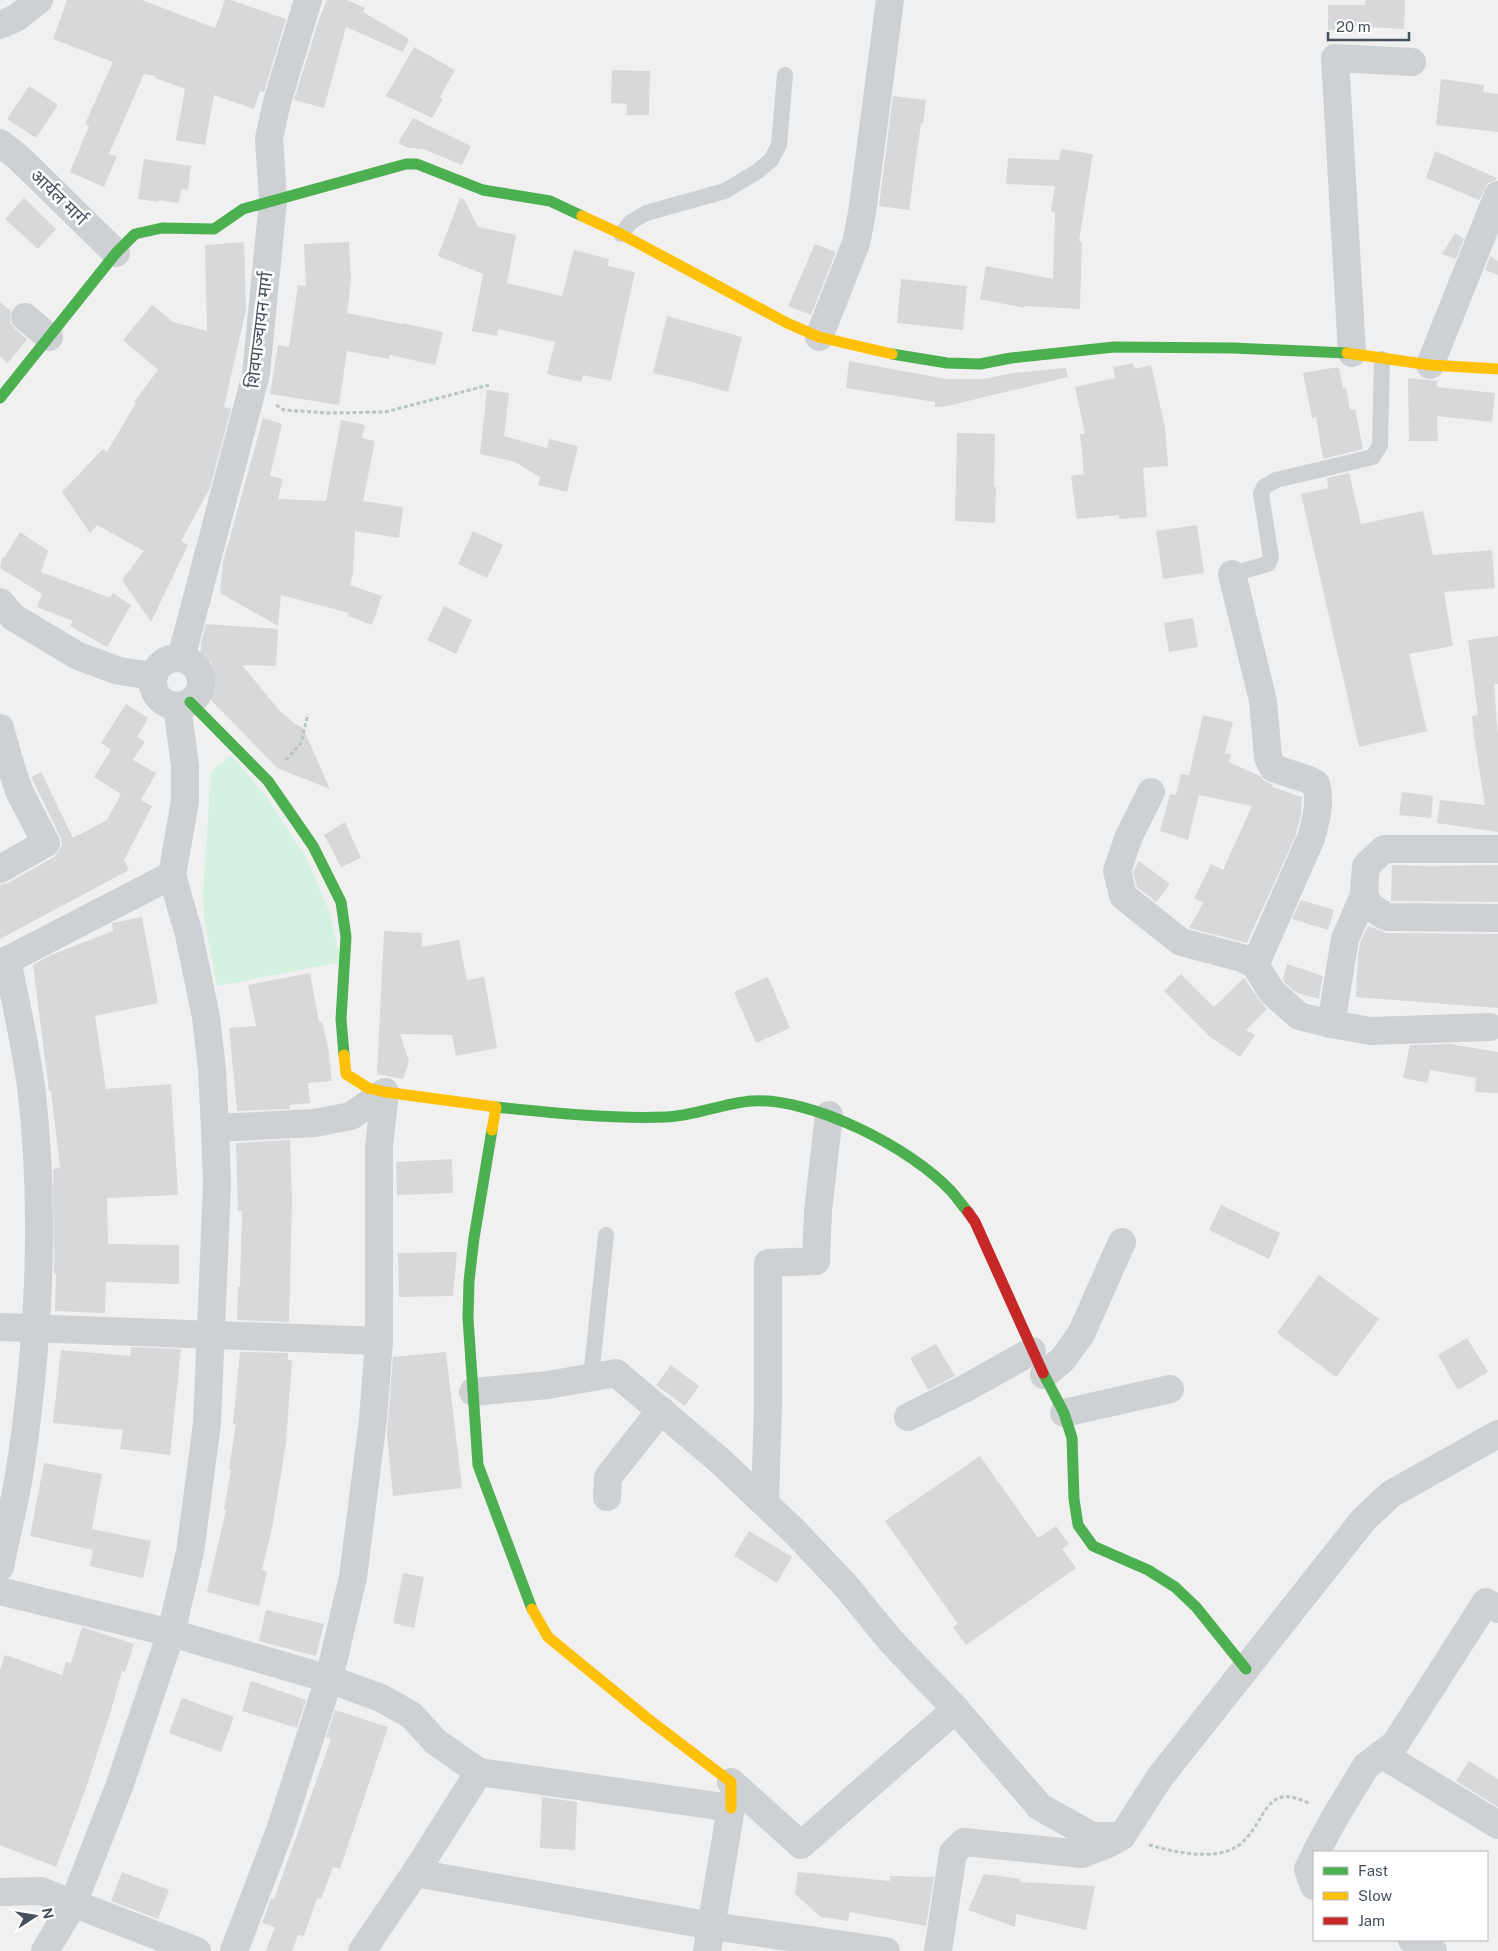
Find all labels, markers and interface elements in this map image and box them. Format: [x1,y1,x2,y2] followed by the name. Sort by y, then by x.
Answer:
[1328,10,1409,42] scale bar
[1336,18,1371,35] text: 20 m
[26,165,93,230] street label: आर्यल मार्ग
[241,270,277,389] street label: शिवपाञ्चायन मार्ग
[1313,1851,1488,1941] legend
[1358,1862,1388,1879] text: Fast
[1358,1887,1393,1904] text: Slow
[10,1891,60,1941] north arrow
[39,1906,57,1920] text: N
[1358,1912,1385,1929] text: Jam

